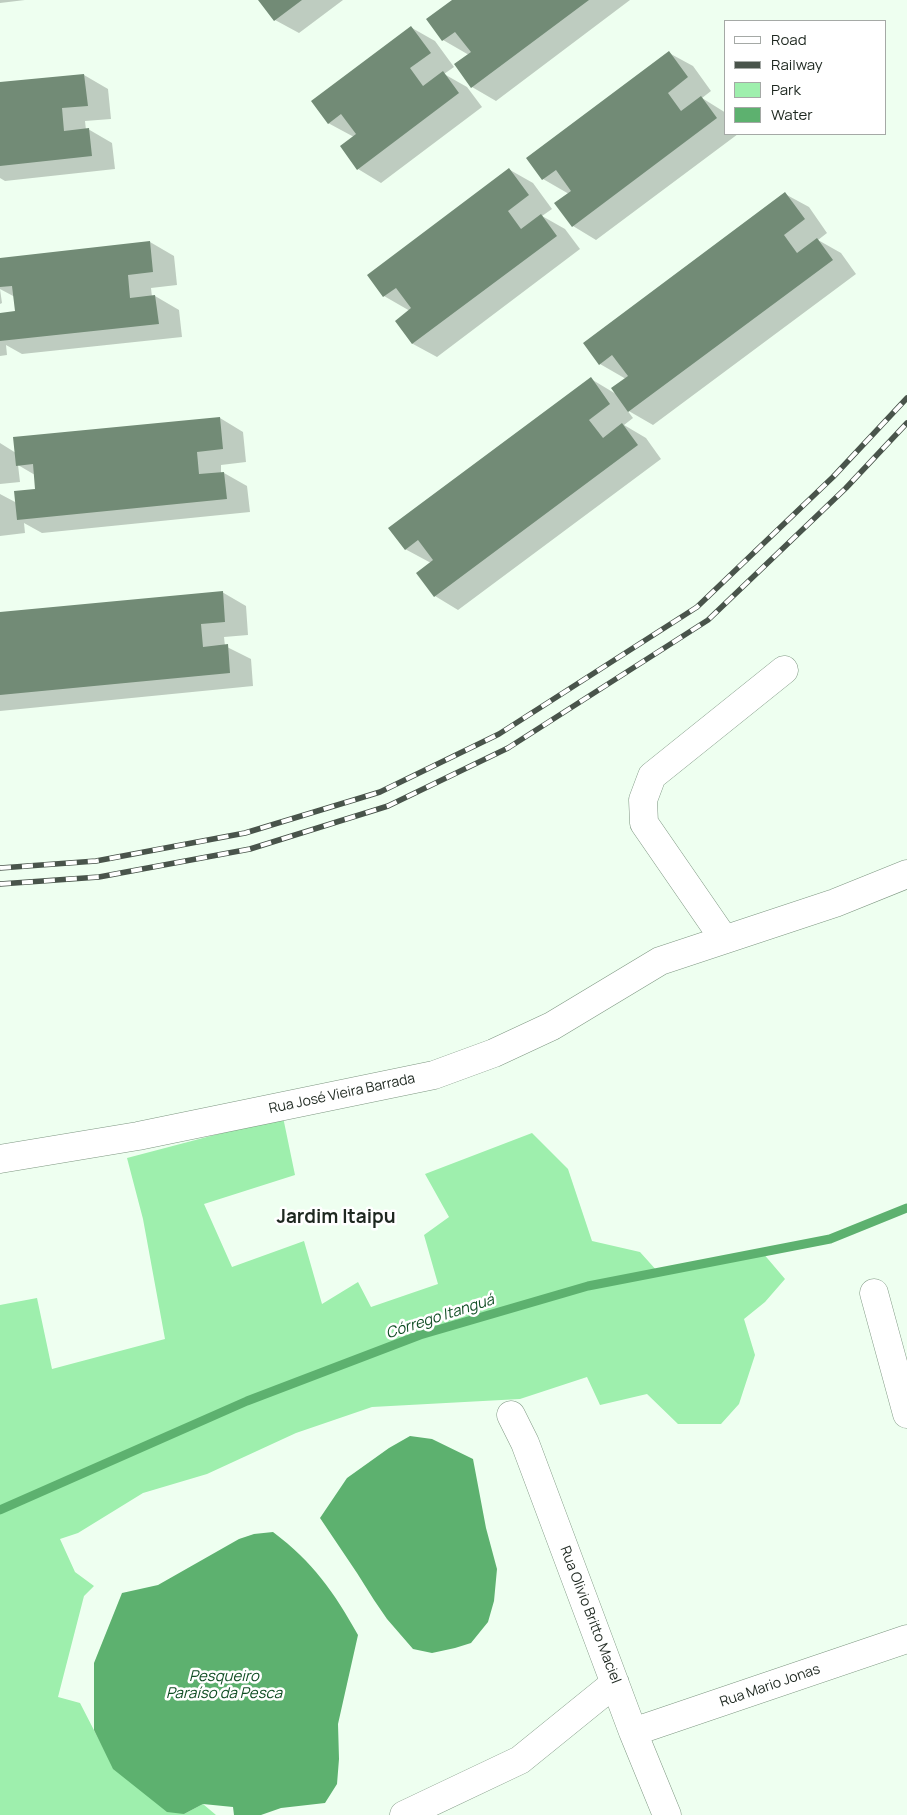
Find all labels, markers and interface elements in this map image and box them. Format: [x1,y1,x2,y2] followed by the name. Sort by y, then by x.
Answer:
[724,20,887,135] legend
[771,29,807,50] text: Road
[771,54,823,75] text: Railway
[771,79,801,100] text: Park
[771,104,813,125] text: Water
[267,1070,417,1118] street label: Rua José Vieira Barrada
[276,1207,396,1229] district label: Jardim Itaipu
[384,1291,496,1343] water label: Córrego Itanguá
[556,1544,624,1686] street label: Rua Olivio Britto Maciel
[718,1661,822,1711] street label: Rua Mario Jonas
[166,1668,282,1703] water label: Pesqueiro Paraíso da Pesca

